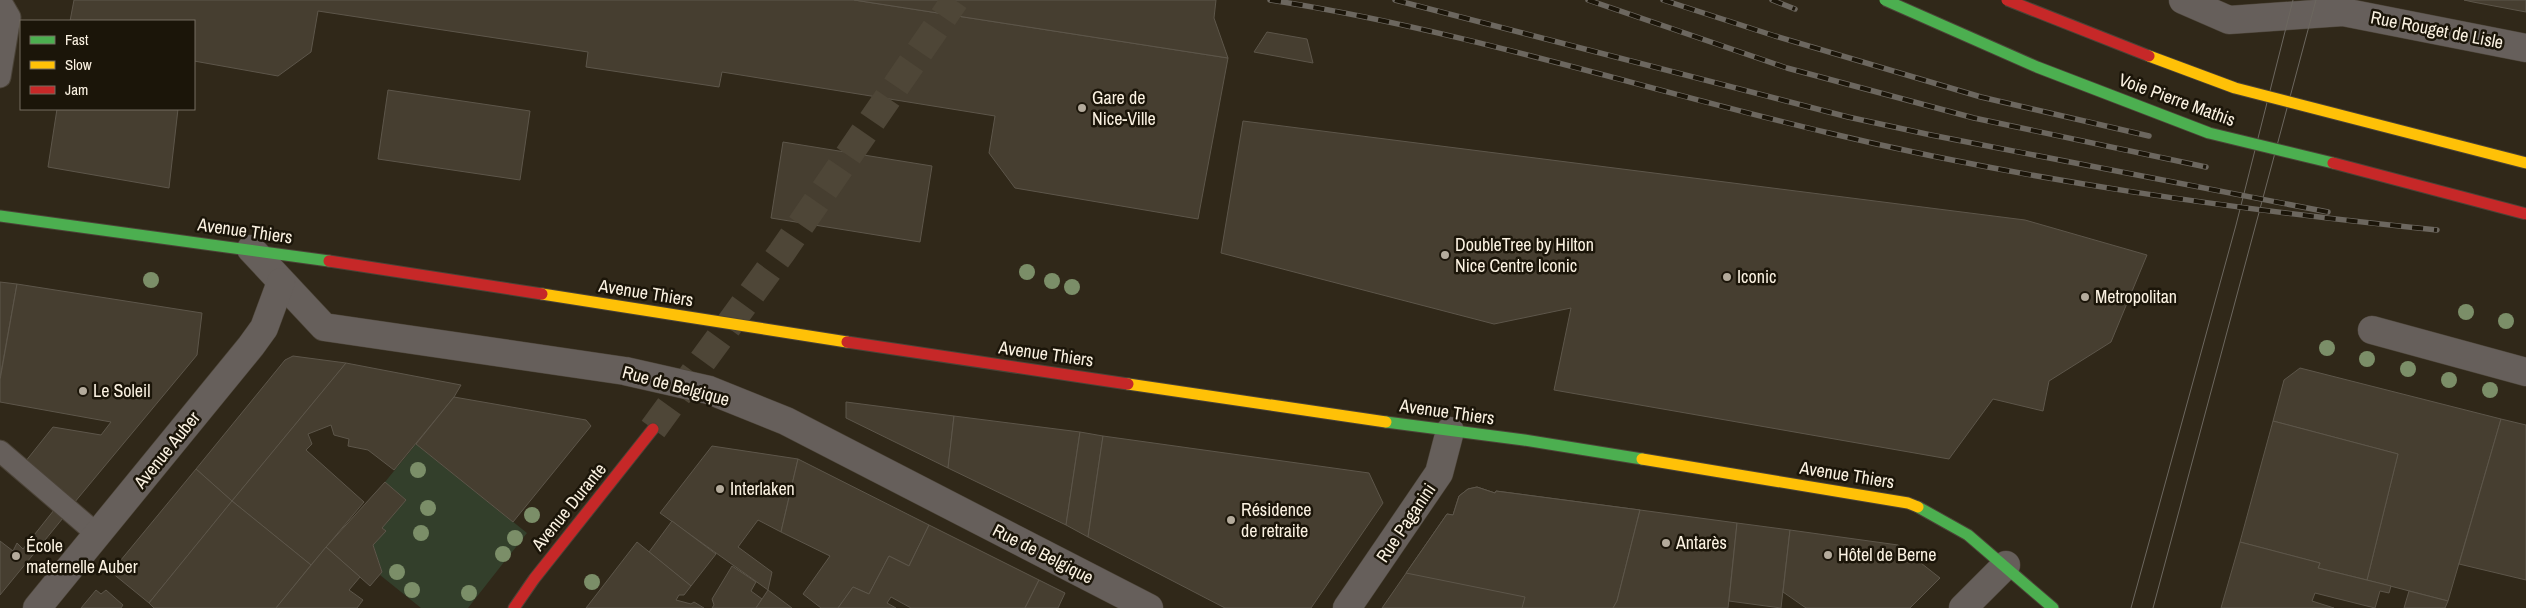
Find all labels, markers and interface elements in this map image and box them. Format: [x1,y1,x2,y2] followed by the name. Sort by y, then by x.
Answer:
[2369,4,2506,55] street label: Rue Rouget de Lisle
[20,20,195,110] legend
[65,29,89,50] text: Fast
[65,54,92,75] text: Slow
[2115,67,2239,132] street label: Voie Pierre Mathis
[65,79,88,100] text: Jam
[1092,85,1156,131] place label: Gare de Nice-Ville
[1076,102,1088,114] marker: Gare de Nice-Ville
[195,211,294,250] street label: Avenue Thiers
[1455,232,1594,278] place label: DoubleTree by Hilton Nice Centre Iconic
[1439,249,1451,261] marker: DoubleTree by Hilton Nice Centre Iconic
[1737,264,1776,289] place label: Iconic
[1721,271,1733,283] marker: Iconic
[596,273,695,312] street label: Avenue Thiers
[2095,284,2177,309] place label: Metropolitan
[2079,291,2091,303] marker: Metropolitan
[996,334,1095,373] street label: Avenue Thiers
[620,359,732,412] street label: Rue de Belgique
[93,378,150,403] place label: Le Soleil
[77,385,89,397] marker: Le Soleil
[1397,392,1496,431] street label: Avenue Thiers
[127,406,205,494] street label: Avenue Auber
[1797,455,1896,494] street label: Avenue Thiers
[525,457,612,557] street label: Avenue Durante
[730,476,795,501] place label: Interlaken
[1370,478,1441,567] street label: Rue Paganini
[714,483,726,495] marker: Interlaken
[1241,497,1312,543] place label: Résidence de retraite
[1225,514,1237,526] marker: Résidence de retraite
[989,517,1098,590] street label: Rue de Belgique
[1675,530,1727,555] place label: Antarès
[26,533,138,579] place label: École maternelle Auber
[1660,537,1672,549] marker: Antarès
[1838,542,1936,567] place label: Hôtel de Berne
[1822,549,1834,561] marker: Hôtel de Berne
[10,550,22,562] marker: École maternelle Auber

